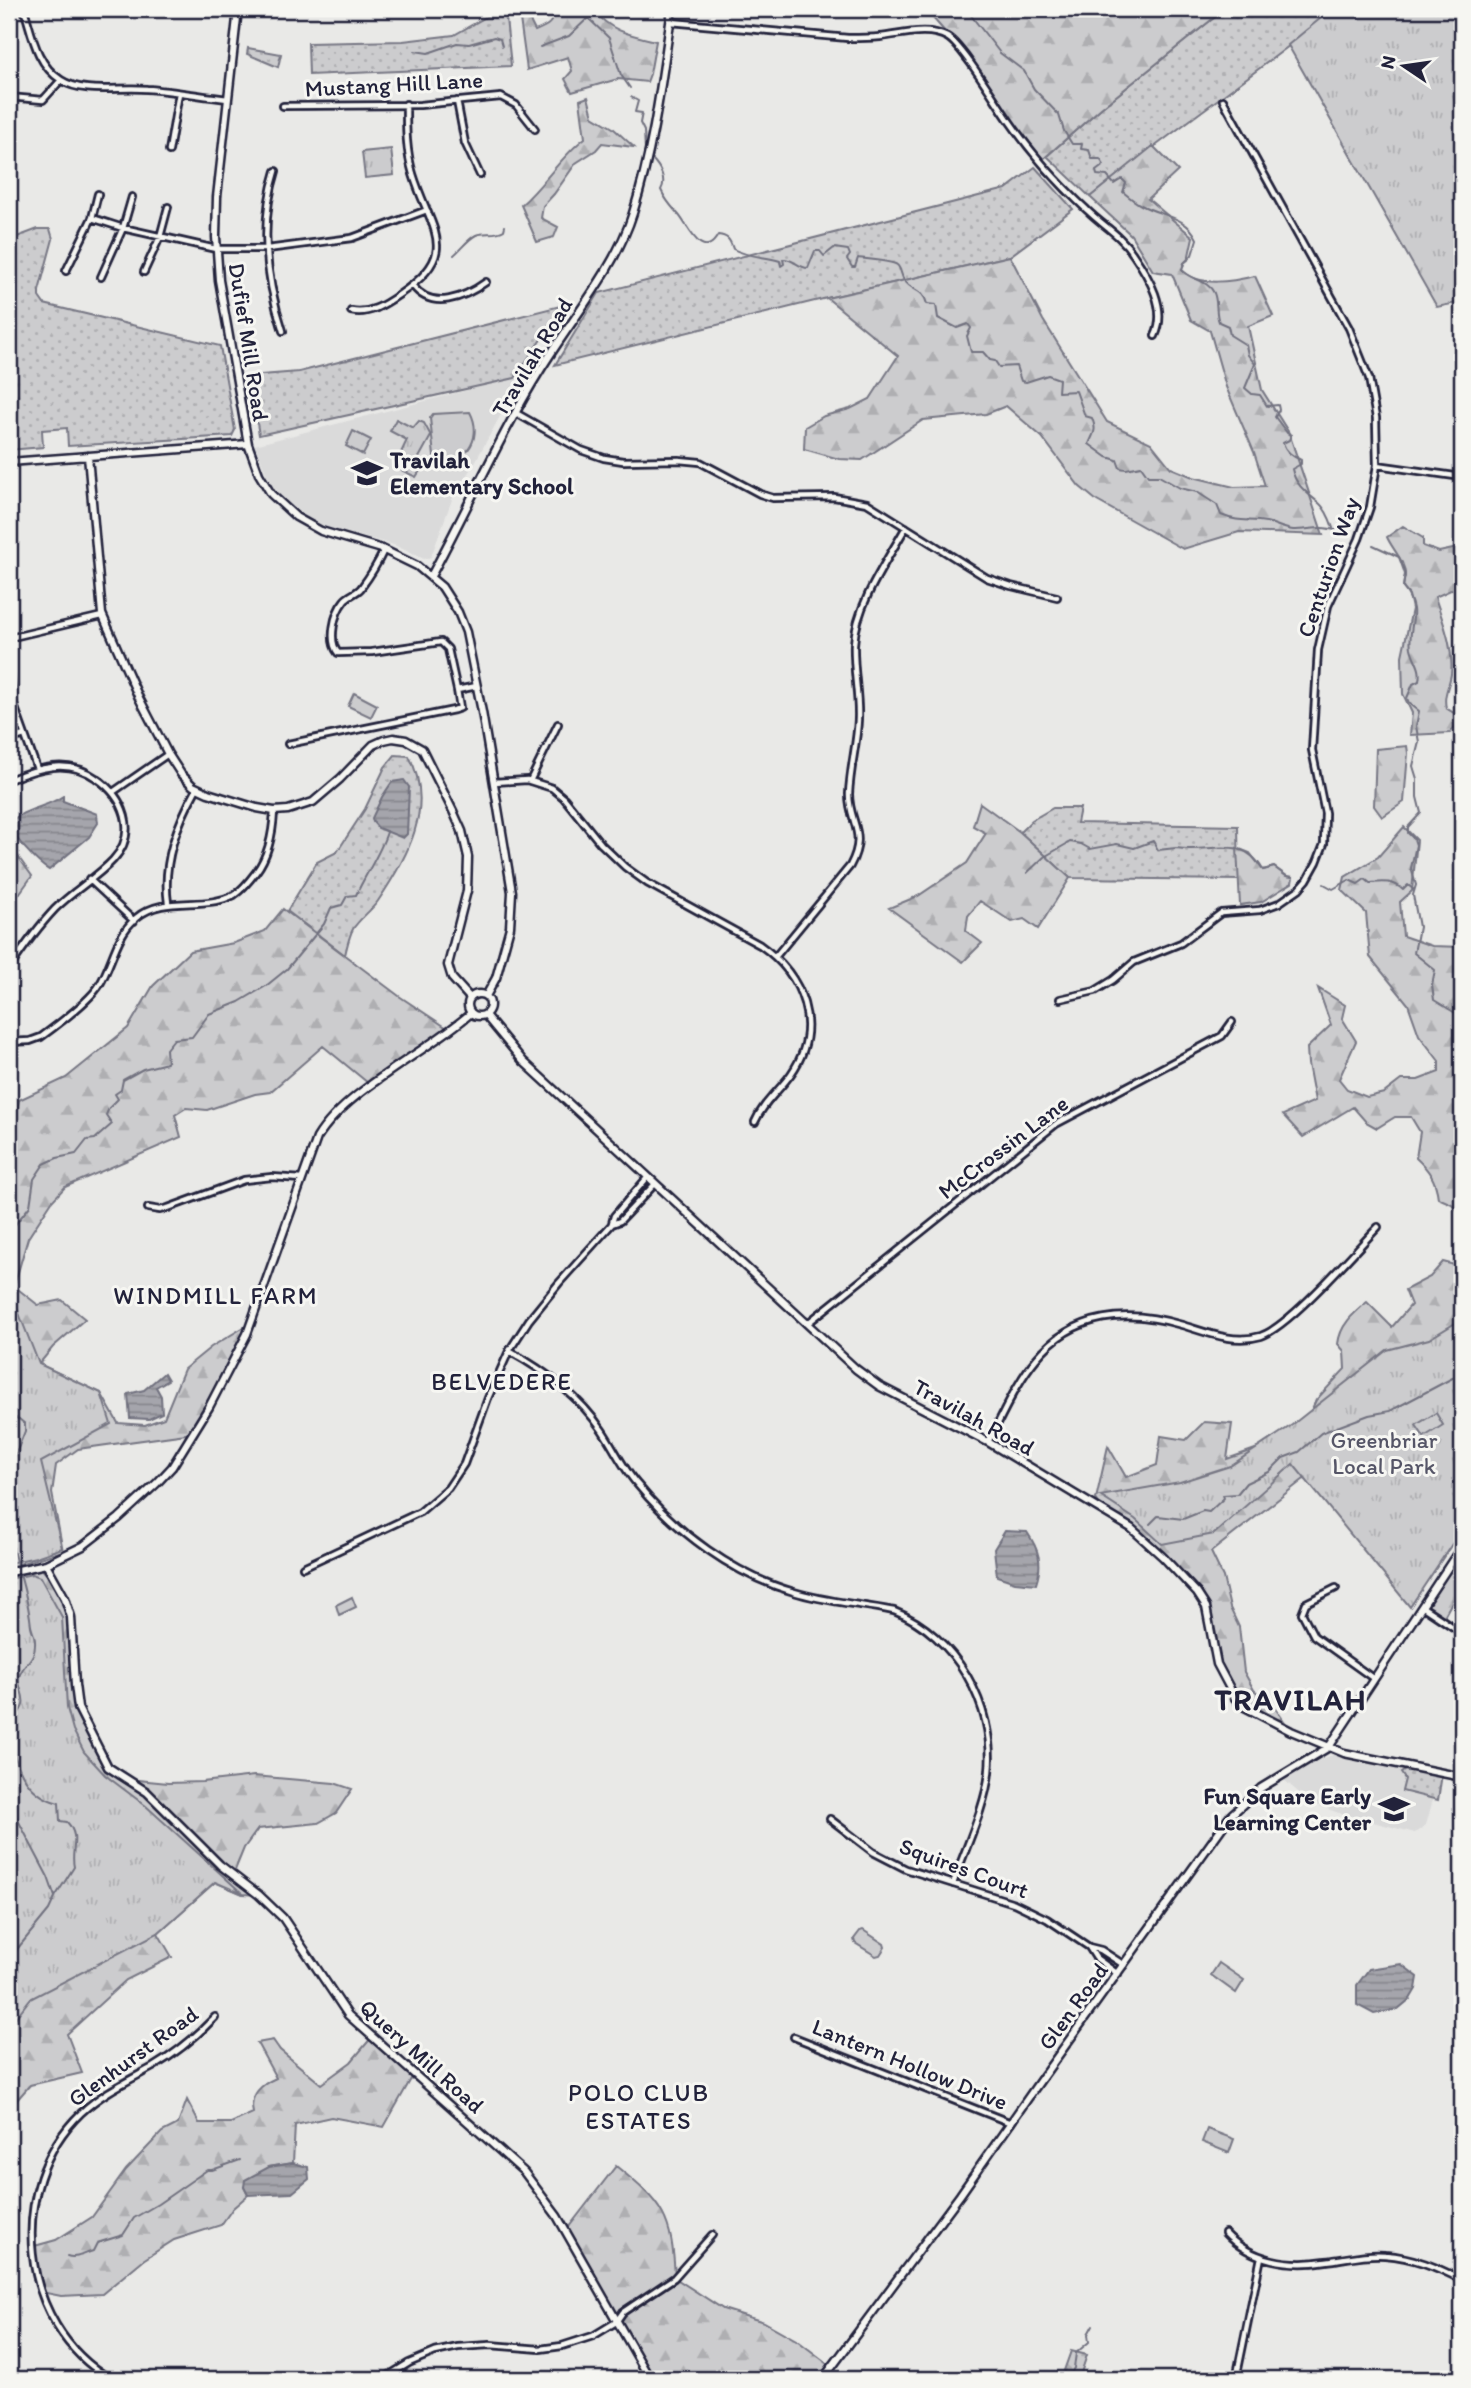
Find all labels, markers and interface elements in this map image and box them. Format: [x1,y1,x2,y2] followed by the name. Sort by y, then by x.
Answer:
[1370,32,1440,102] north arrow
[1375,53,1401,71] text: N
[304,65,484,103] street label: Mustang Hill Lane
[223,261,275,423] street label: Dufief Mill Road
[485,292,579,422] street label: Travilah Road
[389,446,574,500] place label: Travilah Elementary School
[350,456,384,490] school or university icon: Travilah Elementary School
[1291,493,1365,641] street label: Centurion Way
[932,1089,1074,1205] street label: McCrossin Lane
[113,1281,319,1310] district label: WINDMILL FARM
[431,1367,573,1396] district label: BELVEDERE
[909,1372,1039,1462] street label: Travilah Road
[1331,1426,1438,1480] park label: Greenbriar Local Park
[1213,1681,1368,1718] district label: TRAVILAH
[1204,1782,1372,1836] place label: Fun Square Early Learning Center
[1377,1792,1411,1826] school or university icon: Fun Square Early Learning Center
[896,1832,1033,1904] street label: Squires Court
[1032,1956,1114,2055] street label: Glen Road
[354,1993,490,2119] street label: Query Mill Road
[63,1999,204,2113] street label: Glenhurst Road
[808,2012,1012,2116] street label: Lantern Hollow Drive
[568,2078,710,2135] district label: POLO CLUB ESTATES

